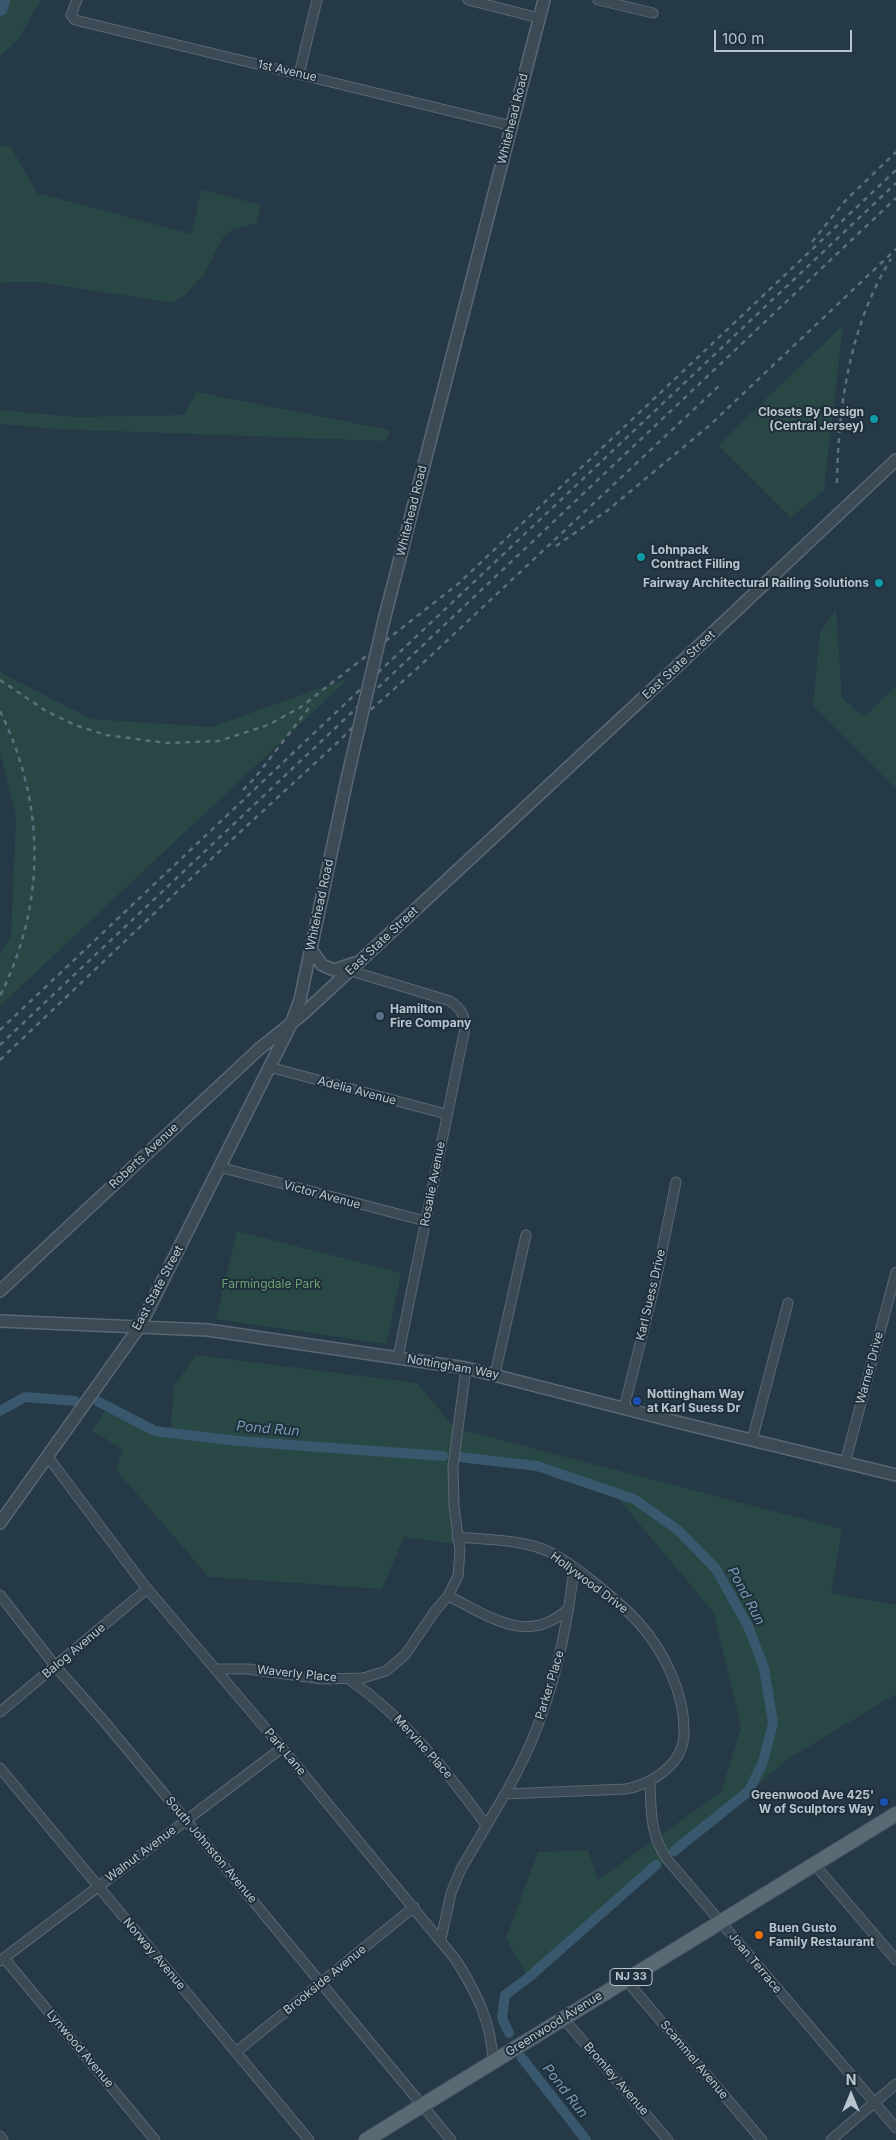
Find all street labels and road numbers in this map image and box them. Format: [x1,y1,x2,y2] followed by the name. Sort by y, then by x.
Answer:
[256,57,318,85] street label: 1st Avenue
[495,72,531,166] street label: Whitehead Road
[394,464,430,558] street label: Whitehead Road
[640,628,718,702] street label: East State Street
[303,858,337,952] street label: Whitehead Road
[343,904,421,978] street label: East State Street
[316,1074,398,1108] street label: Adelia Avenue
[106,1120,182,1192] street label: Roberts Avenue
[418,1140,448,1228] street label: Rosalie Avenue
[282,1178,362,1212] street label: Victor Avenue
[130,1243,186,1333] street label: East State Street
[633,1248,669,1342] street label: Karl Suess Drive
[853,1330,887,1406] street label: Warner Drive
[406,1352,500,1382] street label: Nottingham Way
[547,1549,631,1617] street label: Hollywood Drive
[40,1621,108,1681] street label: Balog Avenue
[533,1649,567,1721] street label: Parker Place
[256,1663,338,1685] street label: Waverly Place
[391,1712,455,1782] street label: Mervine Place
[261,1726,309,1778] street label: Park Lane
[162,1794,260,1906] street label: South Johnston Avenue
[103,1823,179,1885] street label: Walnut Avenue
[120,1915,188,1993] street label: Norway Avenue
[725,1930,785,1996] street label: Joan Terrace
[281,1942,369,2018] street label: Brookside Avenue
[610,1968,652,1985] road number: NJ 33
[503,1988,605,2060] street label: Greenwood Avenue
[43,2007,117,2091] street label: Lynwood Avenue
[657,2018,731,2102] street label: Scammel Avenue
[580,2040,652,2118] street label: Bromley Avenue

